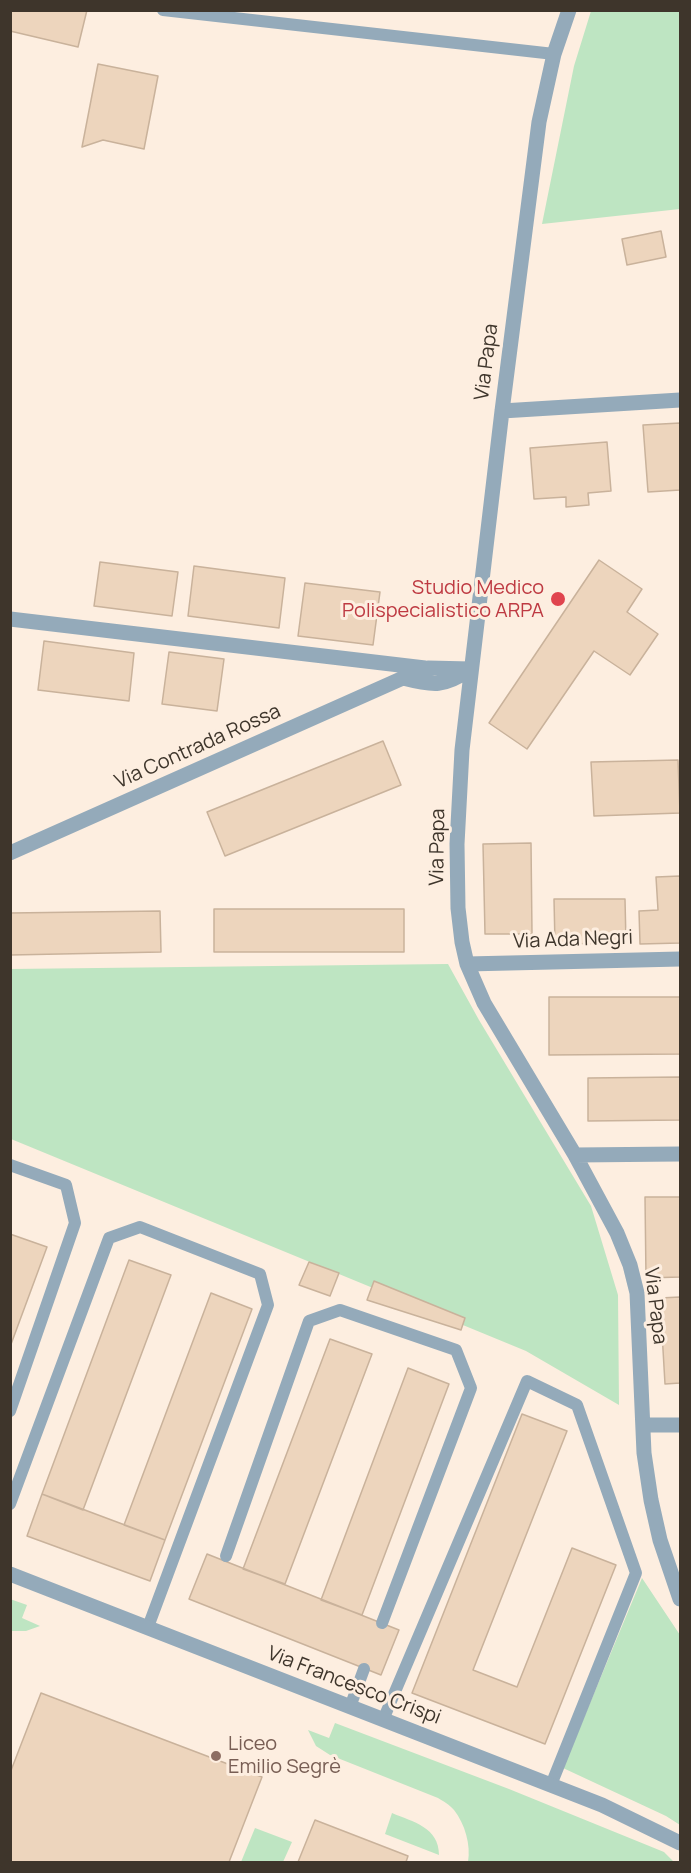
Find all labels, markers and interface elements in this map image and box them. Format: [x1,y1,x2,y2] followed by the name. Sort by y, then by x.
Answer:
[470,322,504,402] street label: Via Papa
[342,576,544,623] place label: Studio Medico Polispecialistico ARPA
[549,590,567,608] marker: Studio Medico Polispecialistico ARPA
[111,700,285,794] street label: Via Contrada Rossa
[425,808,451,886] street label: Via Papa
[513,926,633,954] street label: Via Ada Negri
[638,1266,672,1346] street label: Via Papa
[264,1642,444,1730] street label: Via Francesco Crispi
[228,1732,341,1779] place label: Liceo Emilio Segrè
[209,1749,223,1763] marker: Liceo Emilio Segrè

